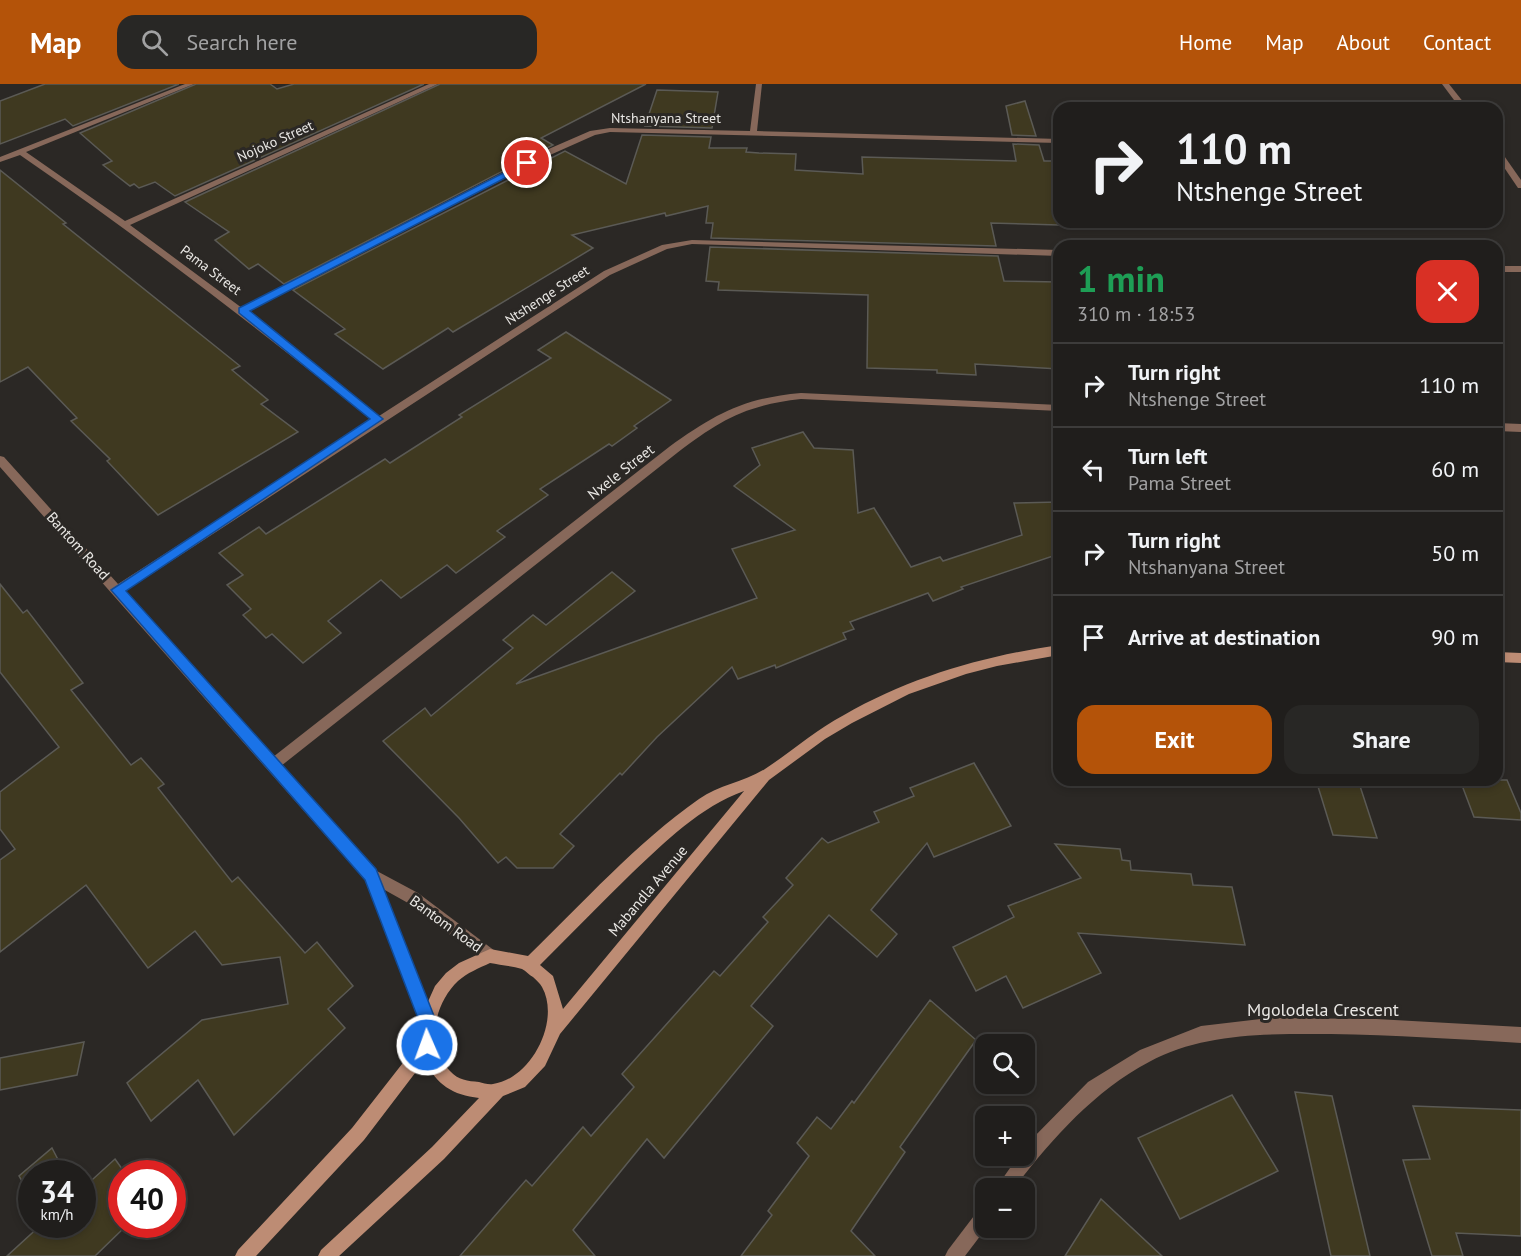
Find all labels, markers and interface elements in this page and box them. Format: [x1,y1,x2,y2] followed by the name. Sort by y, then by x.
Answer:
[117,15,537,69] search box
[30,24,81,61] text: Map
[138,26,171,59] icon: search
[186,28,297,56] text: Search here
[1179,29,1232,56] text: Home
[1265,29,1304,56] text: Map
[1337,29,1390,56] text: About
[1423,29,1491,56] text: Contact
[611,109,721,127] street label: Ntshanyana Street
[234,116,316,166] street label: Nojoko Street
[1176,121,1292,176] text: 110 m
[1077,126,1155,204] icon: right
[501,137,552,188] pin
[510,146,543,179] icon: arrive
[1176,174,1362,208] text: Ntshenge Street
[177,241,245,299] street label: Pama Street
[1077,255,1165,302] text: 1 min
[1416,260,1479,323] button: close
[502,261,593,329] street label: Ntshenge Street
[1077,301,1195,327] text: 310 m · 18:53
[1128,358,1220,386] text: Turn right
[1077,369,1110,402] icon: right
[1419,371,1479,399] text: 110 m
[1128,386,1266,412] text: Ntshenge Street
[584,440,658,504] street label: Nxele Street
[1128,442,1208,470] text: Turn left
[1077,453,1110,486] icon: left
[1431,455,1479,483] text: 60 m
[1128,470,1231,496] text: Pama Street
[43,508,114,584] street label: Bantom Road
[1128,526,1220,554] text: Turn right
[1077,537,1110,570] icon: right
[1431,539,1479,567] text: 50 m
[1128,554,1285,580] text: Ntshanyana Street
[1077,621,1110,654] icon: arrive
[1128,623,1320,651] text: Arrive at destination
[1431,623,1479,651] text: 90 m
[1077,705,1272,774] button: Exit
[1284,705,1479,774] button: Share
[604,841,691,940] street label: Mabandla Avenue
[406,891,486,956] street label: Bantom Road
[1247,998,1399,1021] street label: Mgolodela Crescent
[395,1013,459,1077] position arrow
[975,1034,1035,1238] map controls
[975,1034,1035,1094] button: search
[975,1106,1035,1166] button: +
[108,1160,186,1238] speed limit sign: 40
[40,1172,74,1211] text: 34
[975,1178,1035,1238] button: −
[41,1205,73,1224] text: km/h

